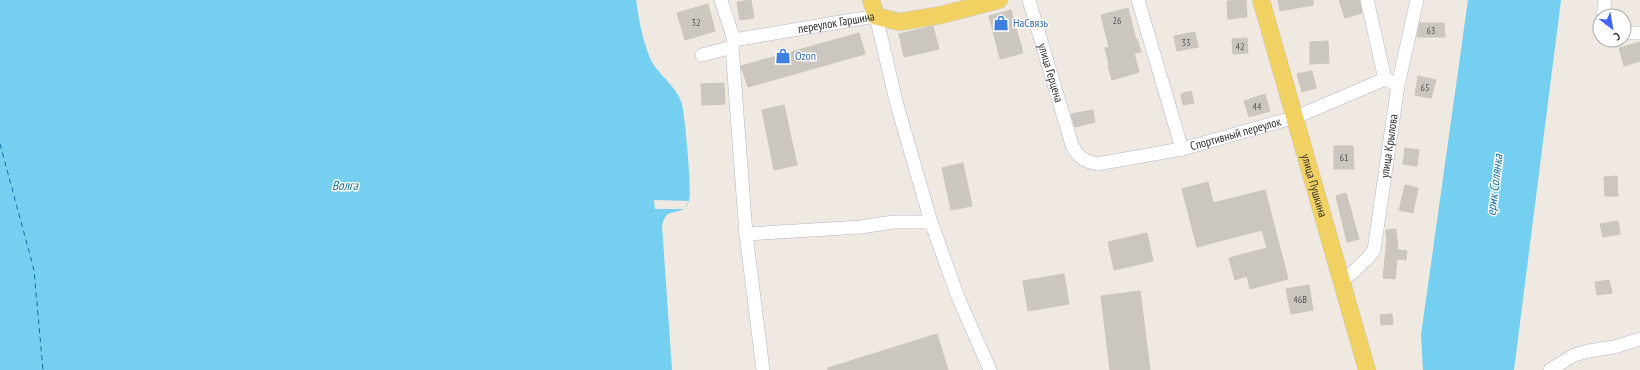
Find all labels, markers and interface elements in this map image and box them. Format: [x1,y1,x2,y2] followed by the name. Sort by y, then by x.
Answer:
[797,8,876,36] street label: переулок Гаршина
[1592,8,1632,48] north arrow
[992,14,1010,32] shop icon: НаСвязь
[1113,14,1122,27] house number: 26
[1013,15,1048,30] place label: НаСвязь
[692,16,701,29] house number: 32
[1427,24,1436,37] house number: 63
[1611,29,1623,44] text: С
[1182,36,1191,49] house number: 33
[1236,40,1245,53] house number: 42
[1035,41,1067,104] street label: улица Герцена
[774,47,792,65] shop icon: Ozon
[795,48,816,63] place label: Ozon
[1421,81,1430,94] house number: 65
[1253,100,1262,113] house number: 44
[1188,113,1283,153] street label: Спортивный переулок
[1377,113,1401,179] street label: улица Крылова
[1340,151,1349,164] house number: 61
[1298,152,1331,219] street label: улица Пушкина
[1482,153,1507,217] water label: ерик Солянка
[332,177,359,194] water label: Волга
[1293,293,1307,306] house number: 46В

